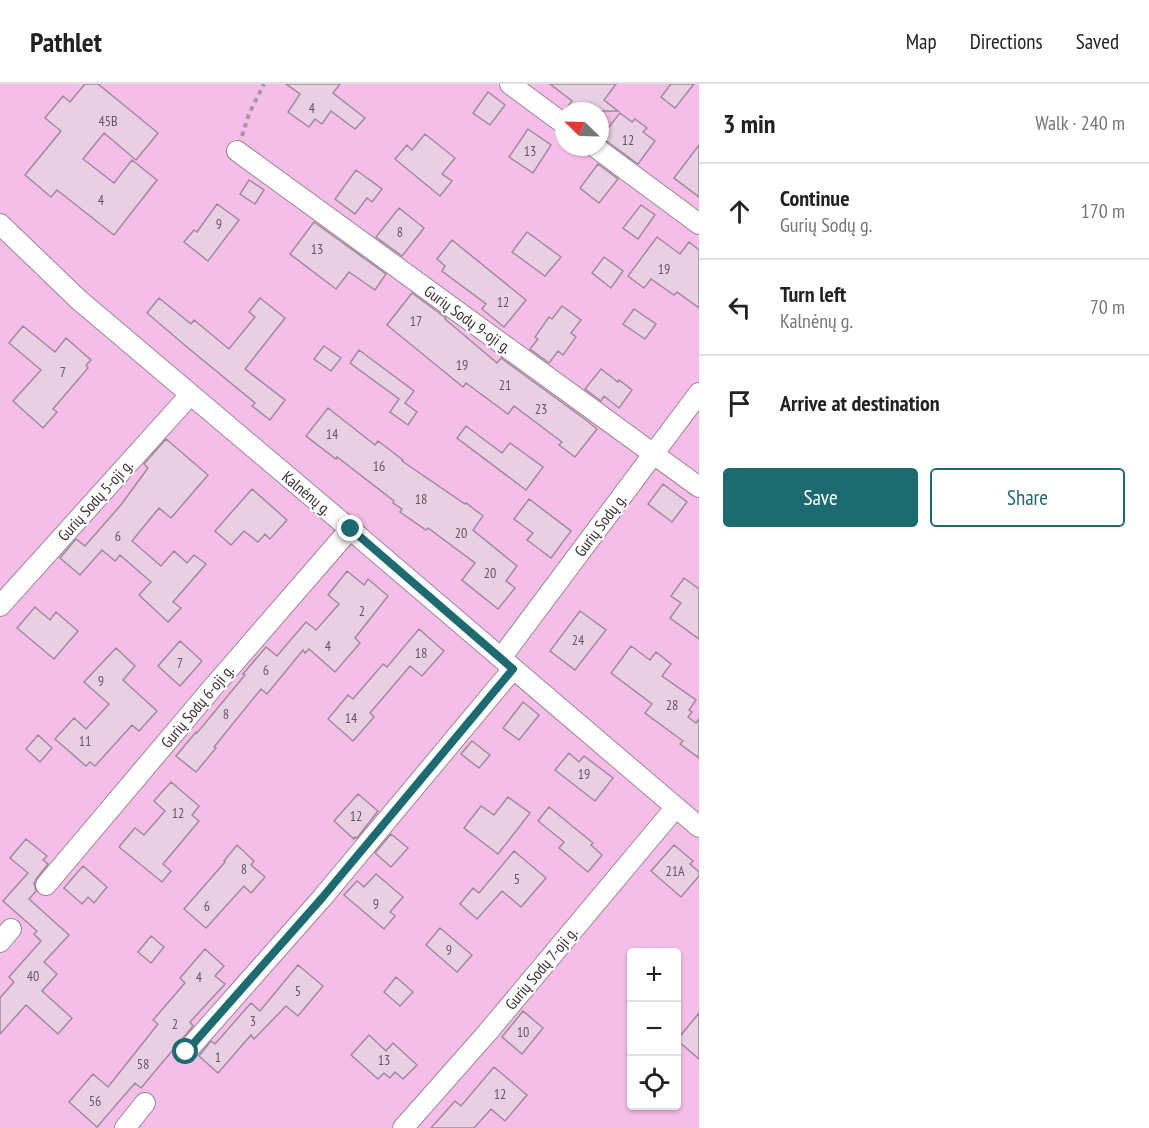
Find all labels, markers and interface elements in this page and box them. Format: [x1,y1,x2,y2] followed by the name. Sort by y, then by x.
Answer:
[30,23,102,60] text: Pathlet
[906,28,937,55] text: Map
[970,28,1043,55] text: Directions
[1076,28,1119,55] text: Saved
[309,99,316,117] house number: 4
[555,102,609,156] north arrow
[723,107,776,140] text: 3 min
[1035,110,1125,136] text: Walk · 240 m
[98,112,118,130] house number: 45B
[622,131,634,149] house number: 12
[524,142,536,160] house number: 13
[780,184,850,212] text: Continue
[98,191,105,209] house number: 4
[723,195,756,228] icon: ahead
[1081,198,1125,224] text: 170 m
[780,212,872,238] text: Gurių Sodų g.
[216,215,222,233] house number: 9
[397,223,403,241] house number: 8
[311,240,323,258] house number: 13
[658,260,670,278] house number: 19
[780,280,846,308] text: Turn left
[421,281,516,357] street label: Gurių Sodų 9-oji g.
[723,291,756,324] icon: left
[497,293,509,311] house number: 12
[1090,294,1125,320] text: 70 m
[780,308,853,334] text: Kalnėnų g.
[410,312,422,330] house number: 17
[456,356,468,374] house number: 19
[60,363,66,381] house number: 7
[499,376,511,394] house number: 21
[723,387,756,420] icon: arrive
[780,389,940,417] text: Arrive at destination
[535,400,547,418] house number: 23
[326,425,339,443] house number: 14
[53,455,137,545] street label: Gurių Sodų 5-oji g.
[373,457,385,475] house number: 16
[278,467,336,520] street label: Kalnėnų g.
[723,468,918,527] button: Save
[930,468,1125,527] button: Share
[570,489,630,560] street label: Gurių Sodų g.
[415,490,427,508] house number: 18
[337,515,363,541] route end
[455,524,467,542] house number: 20
[115,527,121,545] house number: 6
[484,564,496,582] house number: 20
[359,602,365,620] house number: 2
[572,631,585,649] house number: 24
[325,637,332,655] house number: 4
[415,644,427,662] house number: 18
[177,654,183,672] house number: 7
[156,660,238,752] street label: Gurių Sodų 6-oji g.
[263,661,269,679] house number: 6
[98,672,104,690] house number: 9
[666,696,678,714] house number: 28
[223,705,229,723] house number: 8
[345,709,358,727] house number: 14
[79,732,91,750] house number: 11
[578,765,590,783] house number: 19
[172,804,184,822] house number: 12
[350,807,362,825] house number: 12
[241,860,247,878] house number: 8
[665,862,685,880] house number: 21A
[514,870,520,888] house number: 5
[373,895,379,913] house number: 9
[204,897,210,915] house number: 6
[501,922,582,1014] street label: Gurių Sodų 7-oji g.
[446,941,452,959] house number: 9
[627,948,681,1110] map controls
[627,948,681,1002] button: +
[27,967,39,985] house number: 40
[196,968,203,986] house number: 4
[295,982,301,1000] house number: 5
[627,1002,681,1056] button: −
[250,1012,256,1030] house number: 3
[172,1015,178,1033] house number: 2
[517,1023,529,1041] house number: 10
[172,1038,198,1064] route start
[215,1048,221,1066] house number: 1
[378,1051,390,1069] house number: 13
[137,1055,149,1073] house number: 58
[627,1056,681,1110] button: locate
[494,1085,506,1103] house number: 12
[89,1092,101,1110] house number: 56

